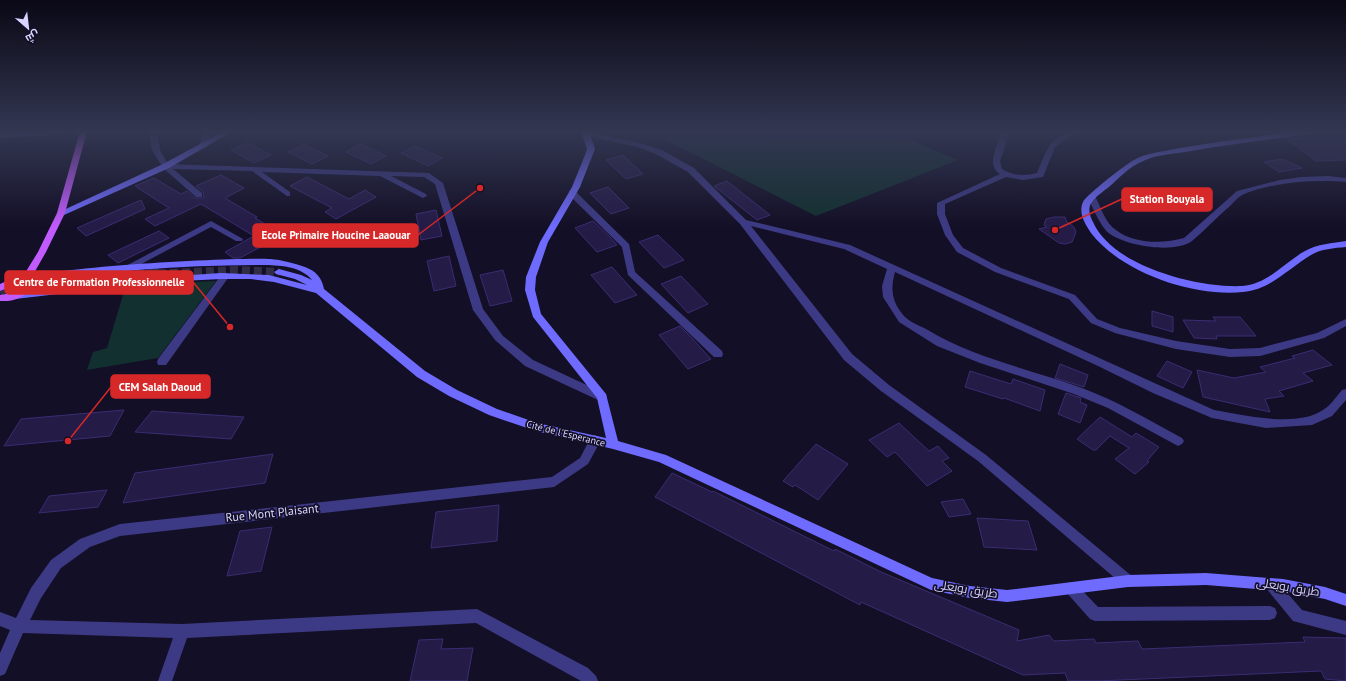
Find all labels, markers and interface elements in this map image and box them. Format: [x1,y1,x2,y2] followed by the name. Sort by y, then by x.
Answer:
[8,8,48,48] north arrow
[23,27,42,46] text: ش
[1122,188,1212,211] callout: Station Bouyala
[1130,192,1204,206] text: Station Bouyala
[253,224,418,247] callout: Ecole Primaire Houcine Laaouar
[262,228,411,242] text: Ecole Primaire Houcine Laaouar
[5,271,193,294] callout: Centre de Formation Professionnelle
[13,275,185,289] text: Centre de Formation Professionnelle
[111,375,210,398] callout: CEM Salah Daoud
[119,380,201,394] text: CEM Salah Daoud
[525,417,607,450] street label: Cité de l'Esperance
[225,500,319,525] street label: Rue Mont Plaisant
[1255,574,1321,599] street label: طريق بويعلى
[933,576,999,601] street label: طريق بويعلى

